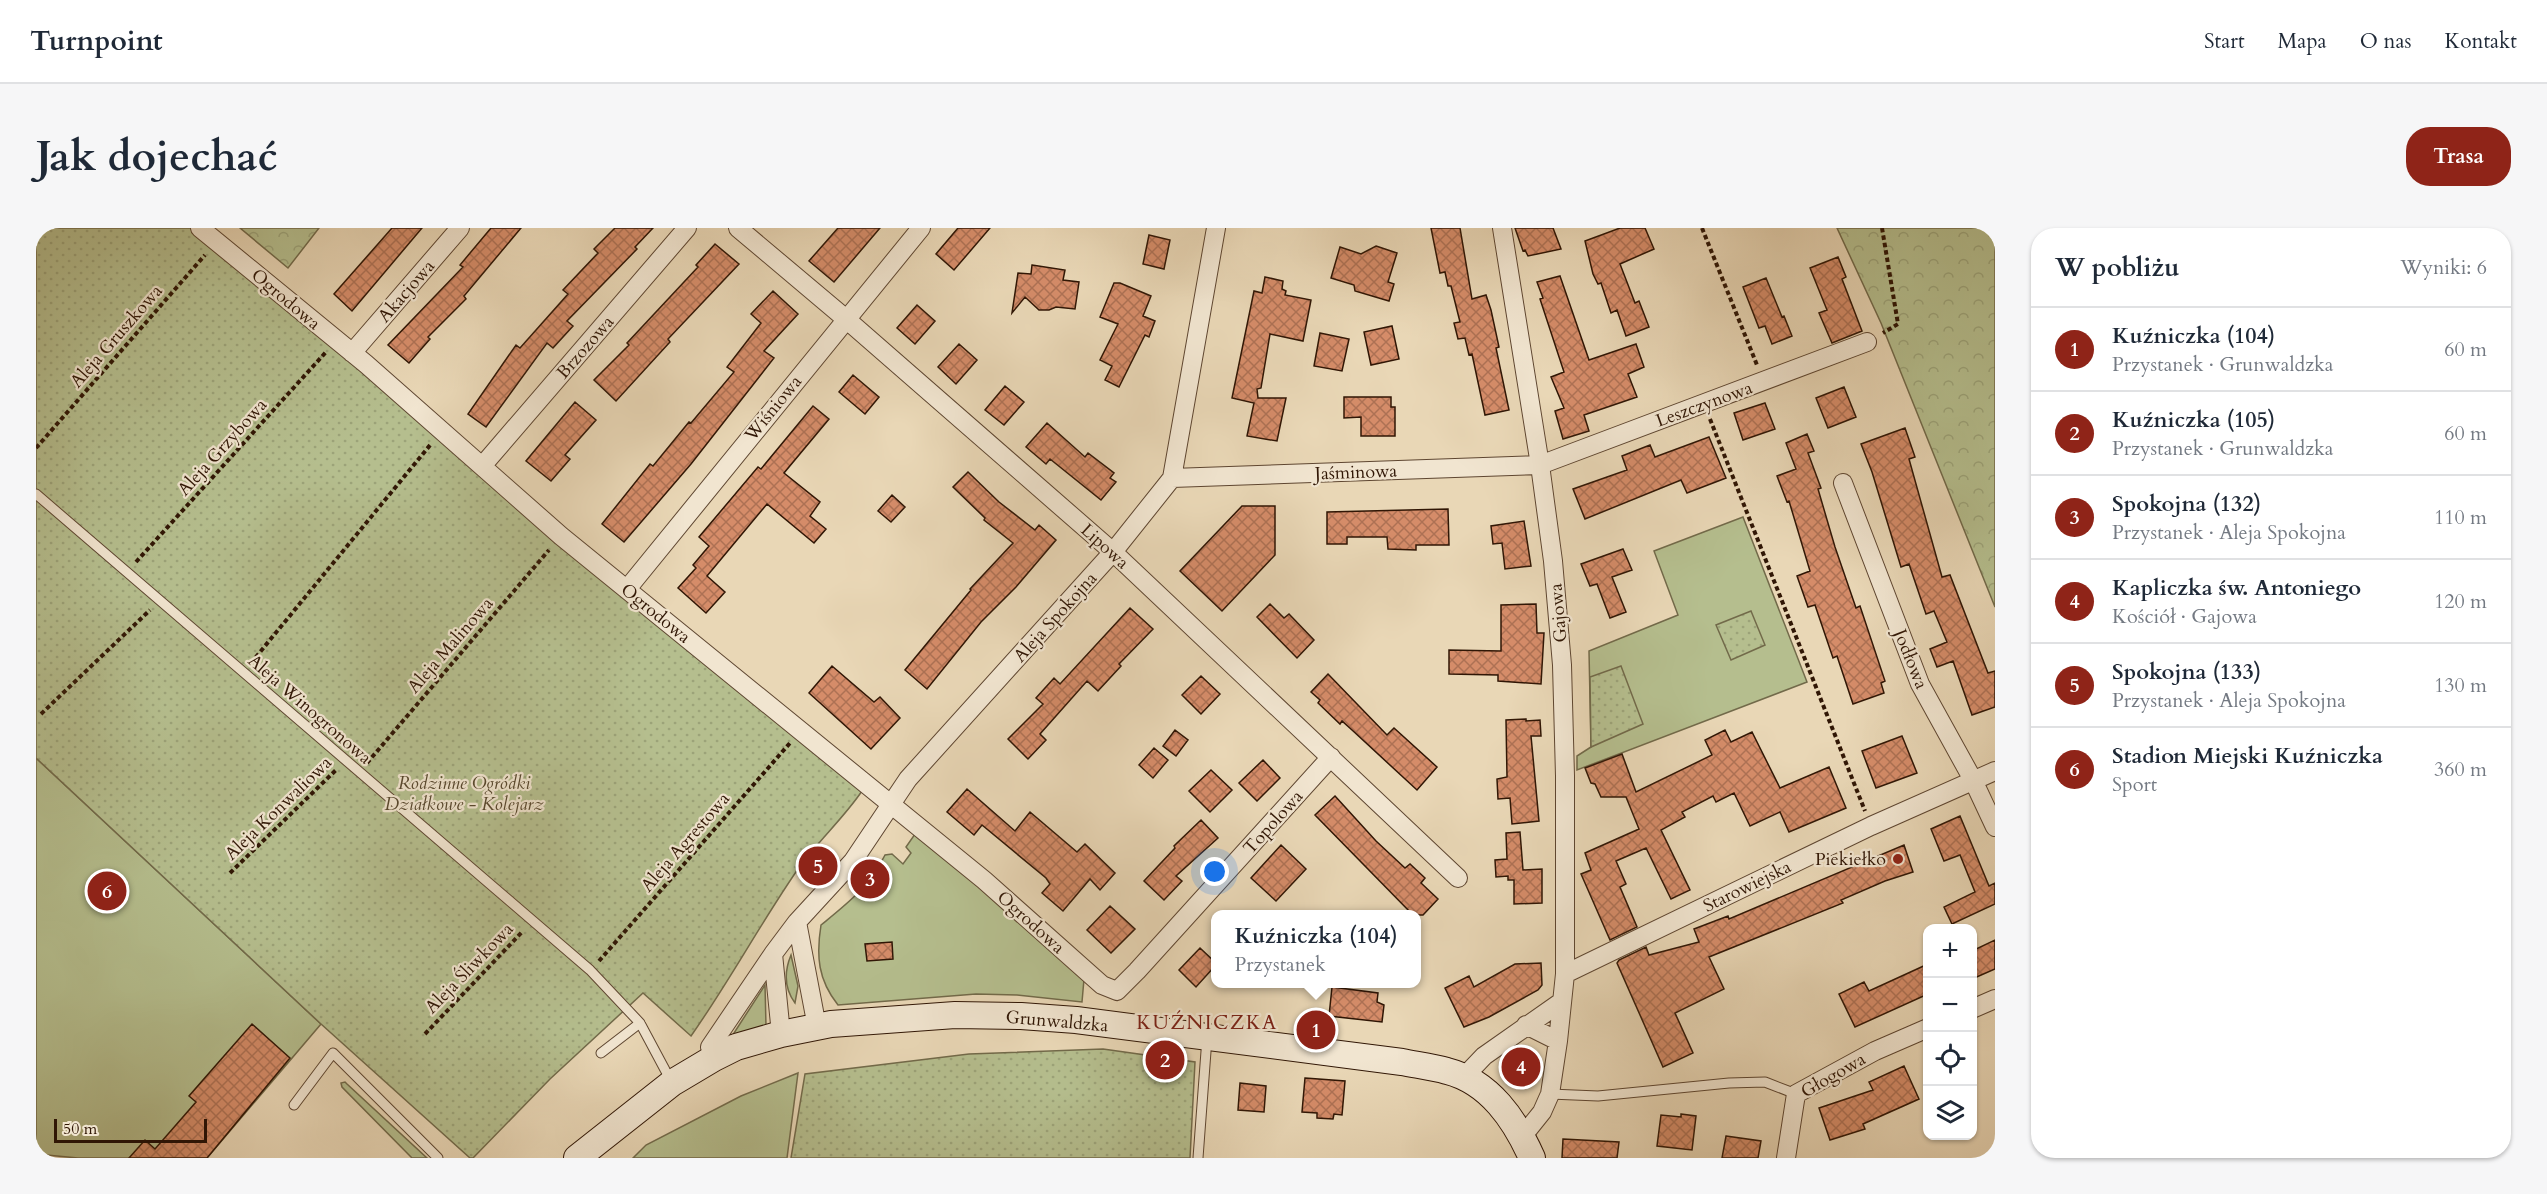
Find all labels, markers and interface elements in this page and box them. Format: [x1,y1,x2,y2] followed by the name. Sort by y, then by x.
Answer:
[30,22,163,60] text: Turnpoint
[2204,27,2245,56] text: Start
[2278,27,2327,56] text: Mapa
[2360,27,2412,56] text: O nas
[2445,27,2517,56] text: Kontakt
[2406,127,2511,186] button: Trasa
[36,128,278,185] text: Jak dojechać
[2055,250,2180,285] text: W pobliżu
[372,254,441,328] street label: Akacjowa
[2400,254,2487,281] text: Wyniki: 6
[246,263,326,336] street label: Ogrodowa
[64,279,168,393] street label: Aleja Gruszkowa
[551,310,620,384] street label: Brzozowa
[2112,321,2275,351] text: Kuźniczka (104)
[2069,336,2080,363] text: 1
[2444,336,2487,363] text: 60 m
[2112,351,2333,378] text: Przystanek · Grunwaldzka
[738,370,808,447] street label: Wiśniowa
[1652,375,1756,433] street label: Leszczynowa
[172,393,273,501] street label: Aleja Grzybowa
[2112,405,2275,435] text: Kuźniczka (105)
[2069,420,2080,447] text: 2
[2444,420,2487,447] text: 60 m
[2112,435,2333,462] text: Przystanek · Grunwaldzka
[1311,459,1398,487] street label: Jaśminowa
[2112,489,2261,519] text: Spokojna (132)
[2069,504,2080,531] text: 3
[2434,504,2487,531] text: 110 m
[1075,518,1135,575] street label: Lipowa
[2112,519,2346,546] text: Przystanek · Aleja Spokojna
[1008,566,1103,668] street label: Aleja Spokojna
[2112,573,2361,603] text: Kapliczka św. Antoniego
[615,577,696,650] street label: Ogrodowa
[1543,582,1574,643] street label: Gajowa
[2069,588,2080,615] text: 4
[2434,588,2487,615] text: 120 m
[402,592,499,699] street label: Aleja Malinowa
[2112,603,2257,630] text: Kościół · Gajowa
[1886,623,1934,693] street label: Jodłowa
[242,649,377,770] street label: Aleja Winogronowa
[2112,657,2261,687] text: Spokojna (133)
[2069,672,2080,699] text: 5
[2434,672,2487,699] text: 130 m
[2112,687,2346,714] text: Przystanek · Aleja Spokojna
[2112,741,2383,771] text: Stadion Miejski Kuźniczka
[219,750,338,866] street label: Aleja Konwaliowa
[2069,756,2080,783] text: 6
[2434,756,2487,783] text: 360 m
[384,771,544,817] park label: Rodzinne Ogródki Działkowe - Kolejarz
[2112,771,2157,798] text: Sport
[1238,785,1309,860] street label: Topolowa
[635,787,736,898] street label: Aleja Agrestowa
[798,844,838,888] pin: 5
[1815,847,1886,872] place label: Piekiełko
[1891,852,1905,866] marker: Piekiełko
[1699,854,1796,918] street label: Starowiejska
[850,856,890,902] pin: 3
[1200,857,1229,886] your location
[88,868,126,914] pin: 6
[991,885,1070,960] street label: Ogrodowa
[1211,910,1421,988] popup
[419,917,519,1019] street label: Aleja Śliwkowa
[1234,921,1398,951] text: Kuźniczka (104)
[1923,924,1977,1140] map controls
[1923,924,1977,978] button: +
[1234,951,1326,978] text: Przystanek
[1923,978,1977,1032] button: −
[1005,1005,1109,1038] street label: Grunwaldzka
[1296,1008,1336,1052] pin: 1
[1136,1009,1278,1036] district label: KUŹNICZKA
[1923,1032,1977,1086] button: locate
[1146,1038,1184,1082] pin: 2
[1502,1044,1540,1090] pin: 4
[1796,1047,1870,1104] street label: Głogowa
[1923,1086,1977,1140] button: layers
[54,1116,207,1144] scale bar
[63,1118,97,1140] text: 50 m

